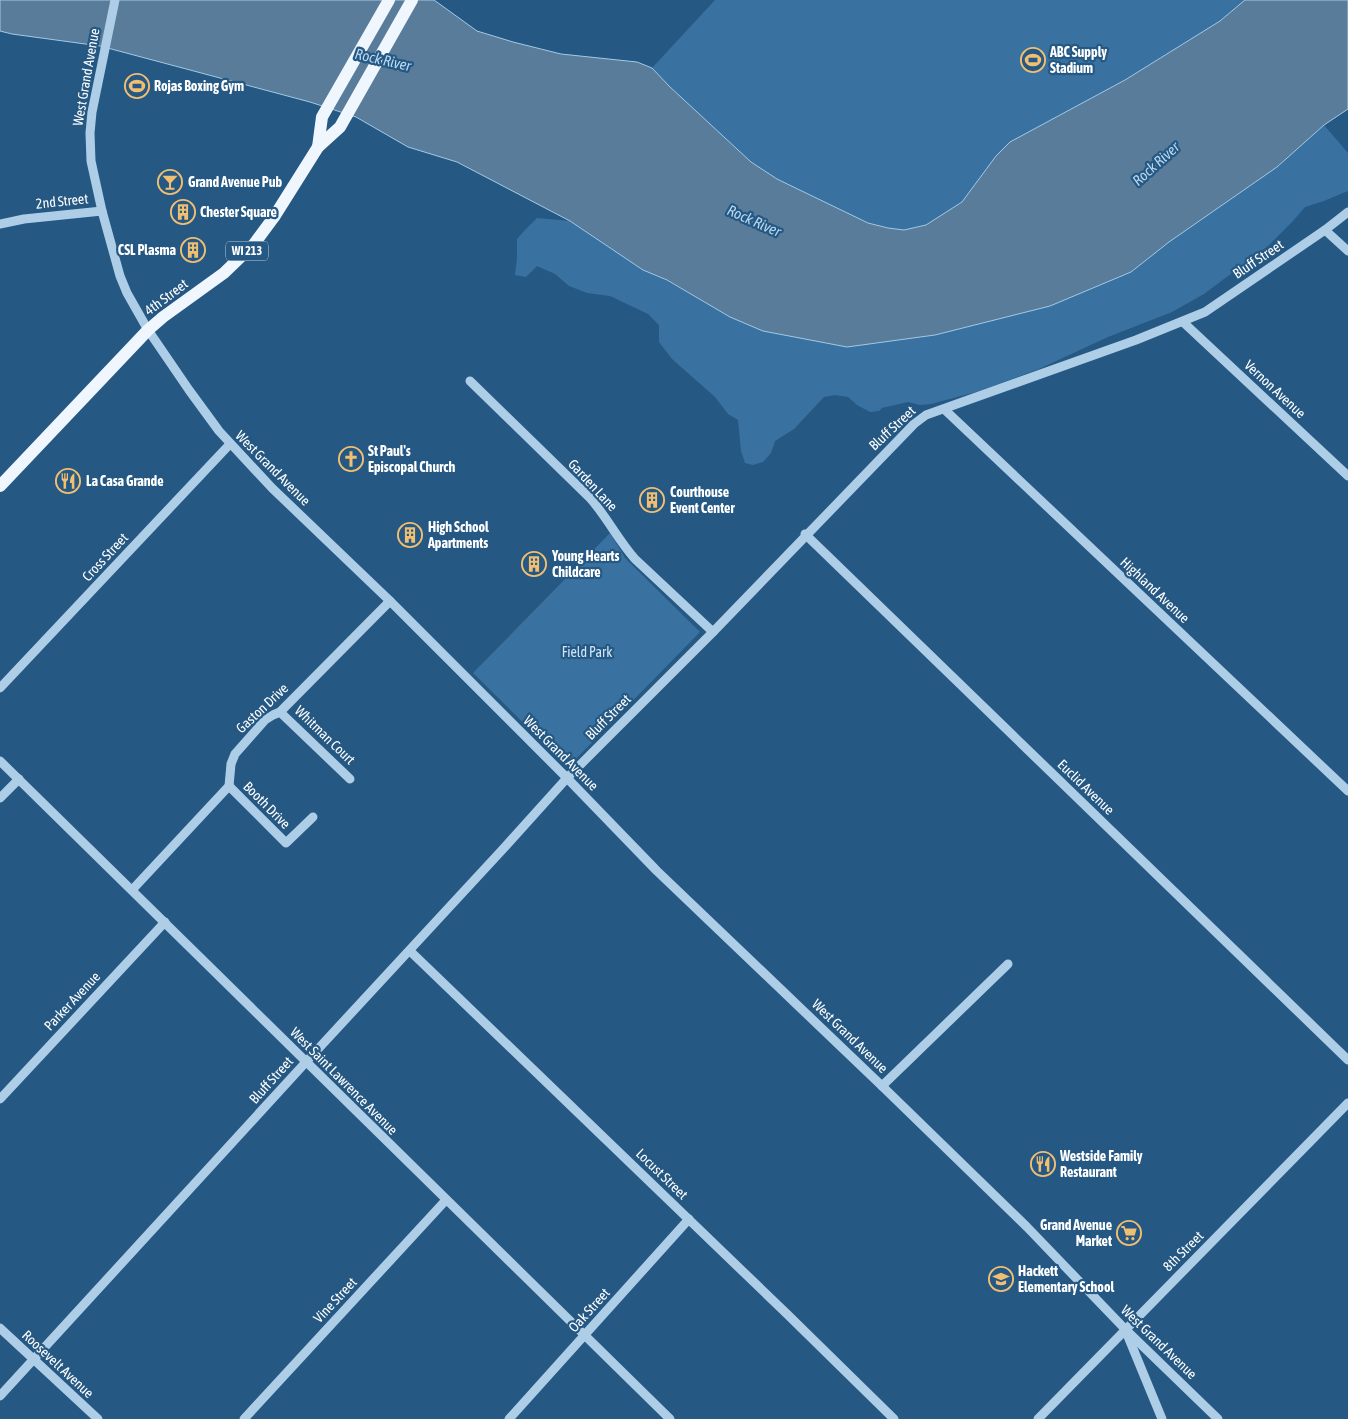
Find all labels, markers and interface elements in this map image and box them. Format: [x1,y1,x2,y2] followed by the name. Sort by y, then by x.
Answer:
[70,27,102,127] street label: West Grand Avenue
[1049,44,1107,76] place label: ABC Supply Stadium
[353,45,413,74] water label: Rock River
[1020,47,1046,73] sports icon: ABC Supply Stadium
[124,73,150,99] sports icon: Rojas Boxing Gym
[154,78,244,94] place label: Rojas Boxing Gym
[1129,138,1183,189] water label: Rock River
[157,169,183,195] bar icon: Grand Avenue Pub
[188,174,282,190] place label: Grand Avenue Pub
[35,190,89,212] street label: 2nd Street
[170,199,196,225] building icon: Chester Square
[725,201,784,240] water label: Rock River
[200,204,277,220] place label: Chester Square
[1230,236,1286,282] street label: Bluff Street
[180,237,206,263] building icon: CSL Plasma
[118,242,176,258] place label: CSL Plasma
[226,242,268,260] road number: WI 213
[141,276,191,318] street label: 4th Street
[1241,357,1309,421] street label: Vernon Avenue
[866,403,918,453] street label: Bluff Street
[232,427,314,509] street label: West Grand Avenue
[368,443,455,475] place label: St Paul's Episcopal Church
[338,446,364,472] church icon: St Paul's Episcopal Church
[565,456,621,514] street label: Garden Lane
[55,468,81,494] restaurant icon: La Casa Grande
[86,473,164,489] place label: La Casa Grande
[670,484,735,516] place label: Courthouse Event Center
[639,487,665,513] building icon: Courthouse Event Center
[427,519,489,551] place label: High School Apartments
[397,522,423,548] building icon: High School Apartments
[79,530,131,584] street label: Cross Street
[551,548,619,580] place label: Young Hearts Childcare
[521,551,547,577] building icon: Young Hearts Childcare
[1117,554,1193,626] street label: Highland Avenue
[562,644,612,660] park label: Field Park
[233,680,291,736] street label: Gaston Drive
[582,691,634,743] street label: Bluff Street
[292,702,358,768] street label: Whitman Court
[520,712,602,794] street label: West Grand Avenue
[1054,756,1118,818] street label: Euclid Avenue
[240,778,294,832] street label: Booth Drive
[41,968,103,1034] street label: Parker Avenue
[809,996,891,1076] street label: West Grand Avenue
[287,1024,401,1138] street label: West Saint Lawrence Avenue
[246,1053,296,1107] street label: Bluff Street
[633,1145,691,1203] street label: Locust Street
[1059,1148,1143,1180] place label: Westside Family Restaurant
[1030,1151,1056,1177] restaurant icon: Westside Family Restaurant
[1040,1217,1112,1249] place label: Grand Avenue Market
[1116,1220,1142,1246] supermarket icon: Grand Avenue Market
[1160,1228,1206,1274] street label: 8th Street
[1018,1263,1114,1295] place label: Hackett Elementary School
[988,1266,1014,1292] school or university icon: Hackett Elementary School
[310,1274,360,1326] street label: Vine Street
[565,1285,613,1335] street label: Oak Street
[1118,1302,1200,1382] street label: West Grand Avenue
[19,1327,97,1401] street label: Roosevelt Avenue

